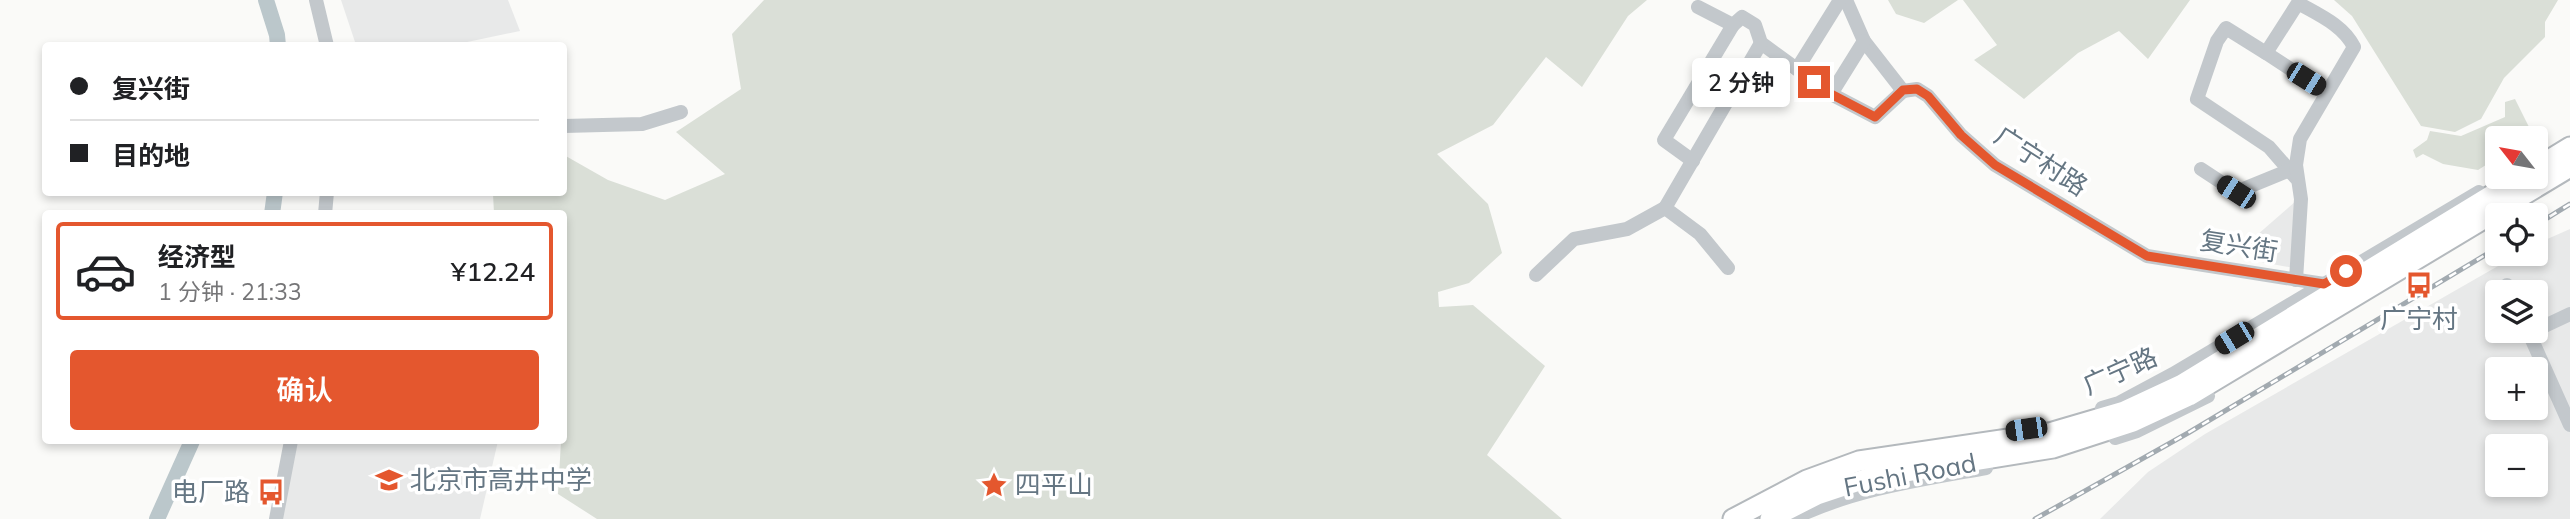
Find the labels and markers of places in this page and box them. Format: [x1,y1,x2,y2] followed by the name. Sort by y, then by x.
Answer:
[2404,270,2434,300] bus stop icon: 广宁村
[2380,302,2458,335] place label: 广宁村
[410,463,592,496] place label: 北京市高井中学
[374,465,404,495] school or university icon: 北京市高井中学
[1015,468,1093,501] place label: 四平山
[979,470,1009,500] place icon: 四平山
[172,475,250,508] place label: 电厂路
[256,477,286,507] bus stop icon: 电厂路

